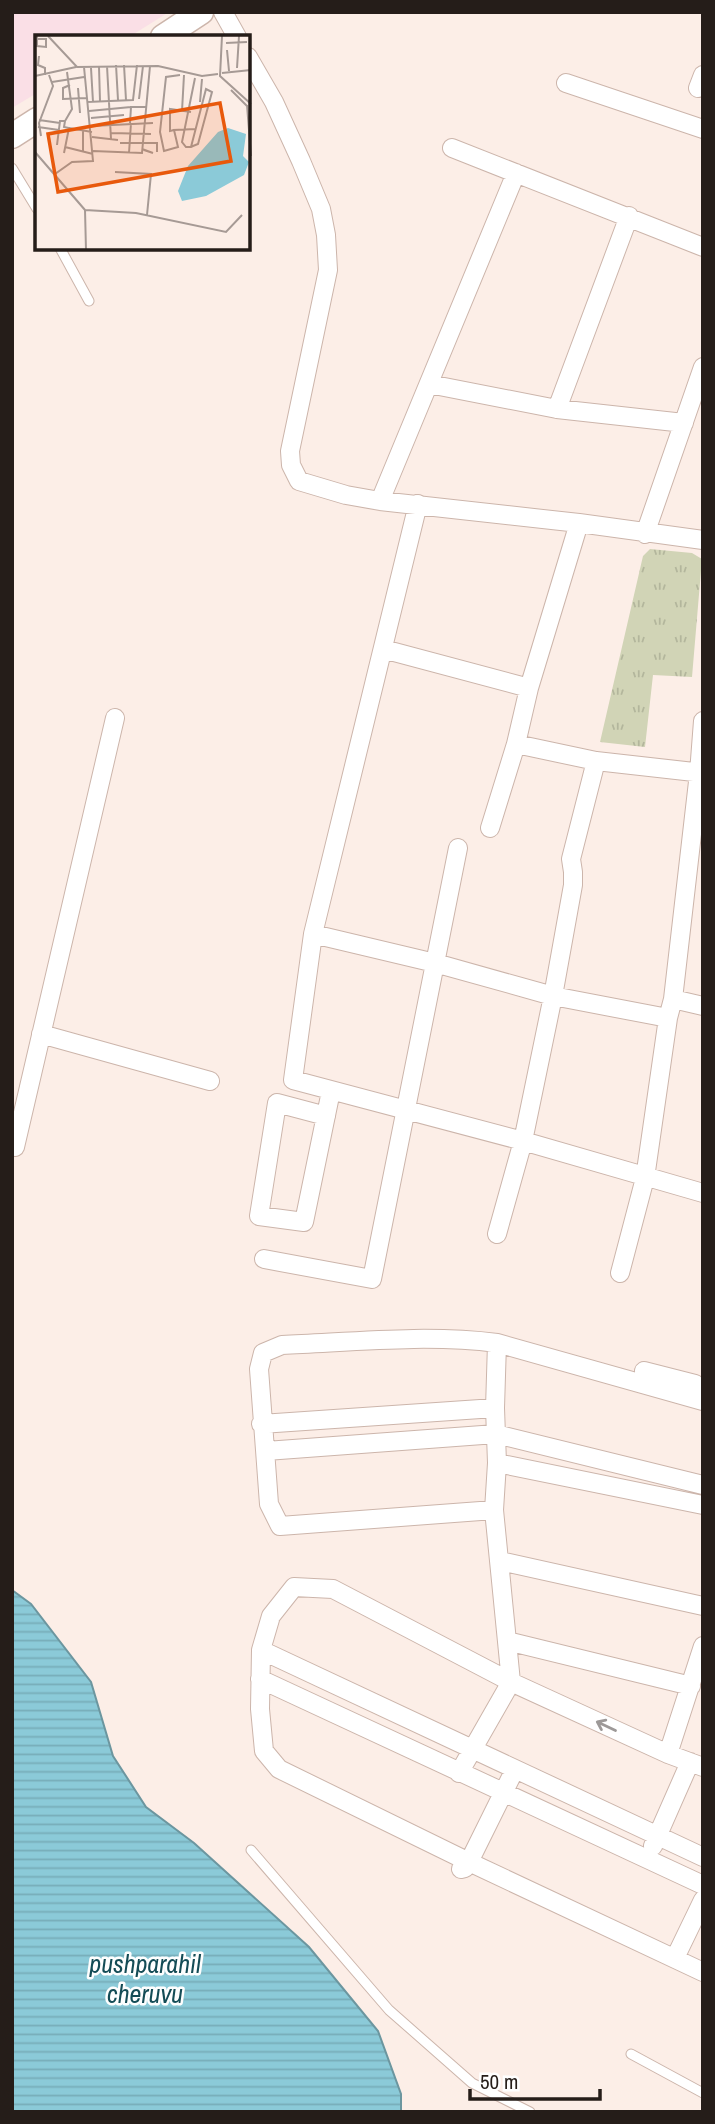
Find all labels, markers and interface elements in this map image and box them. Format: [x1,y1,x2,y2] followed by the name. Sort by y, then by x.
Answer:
[35,35,250,250] inset map
[596,1719,617,1732] one-way arrow
[88,1946,202,2011] water label: pushparahil cheruvu
[470,2058,600,2102] scale bar
[480,2067,518,2096] text: 50 m

